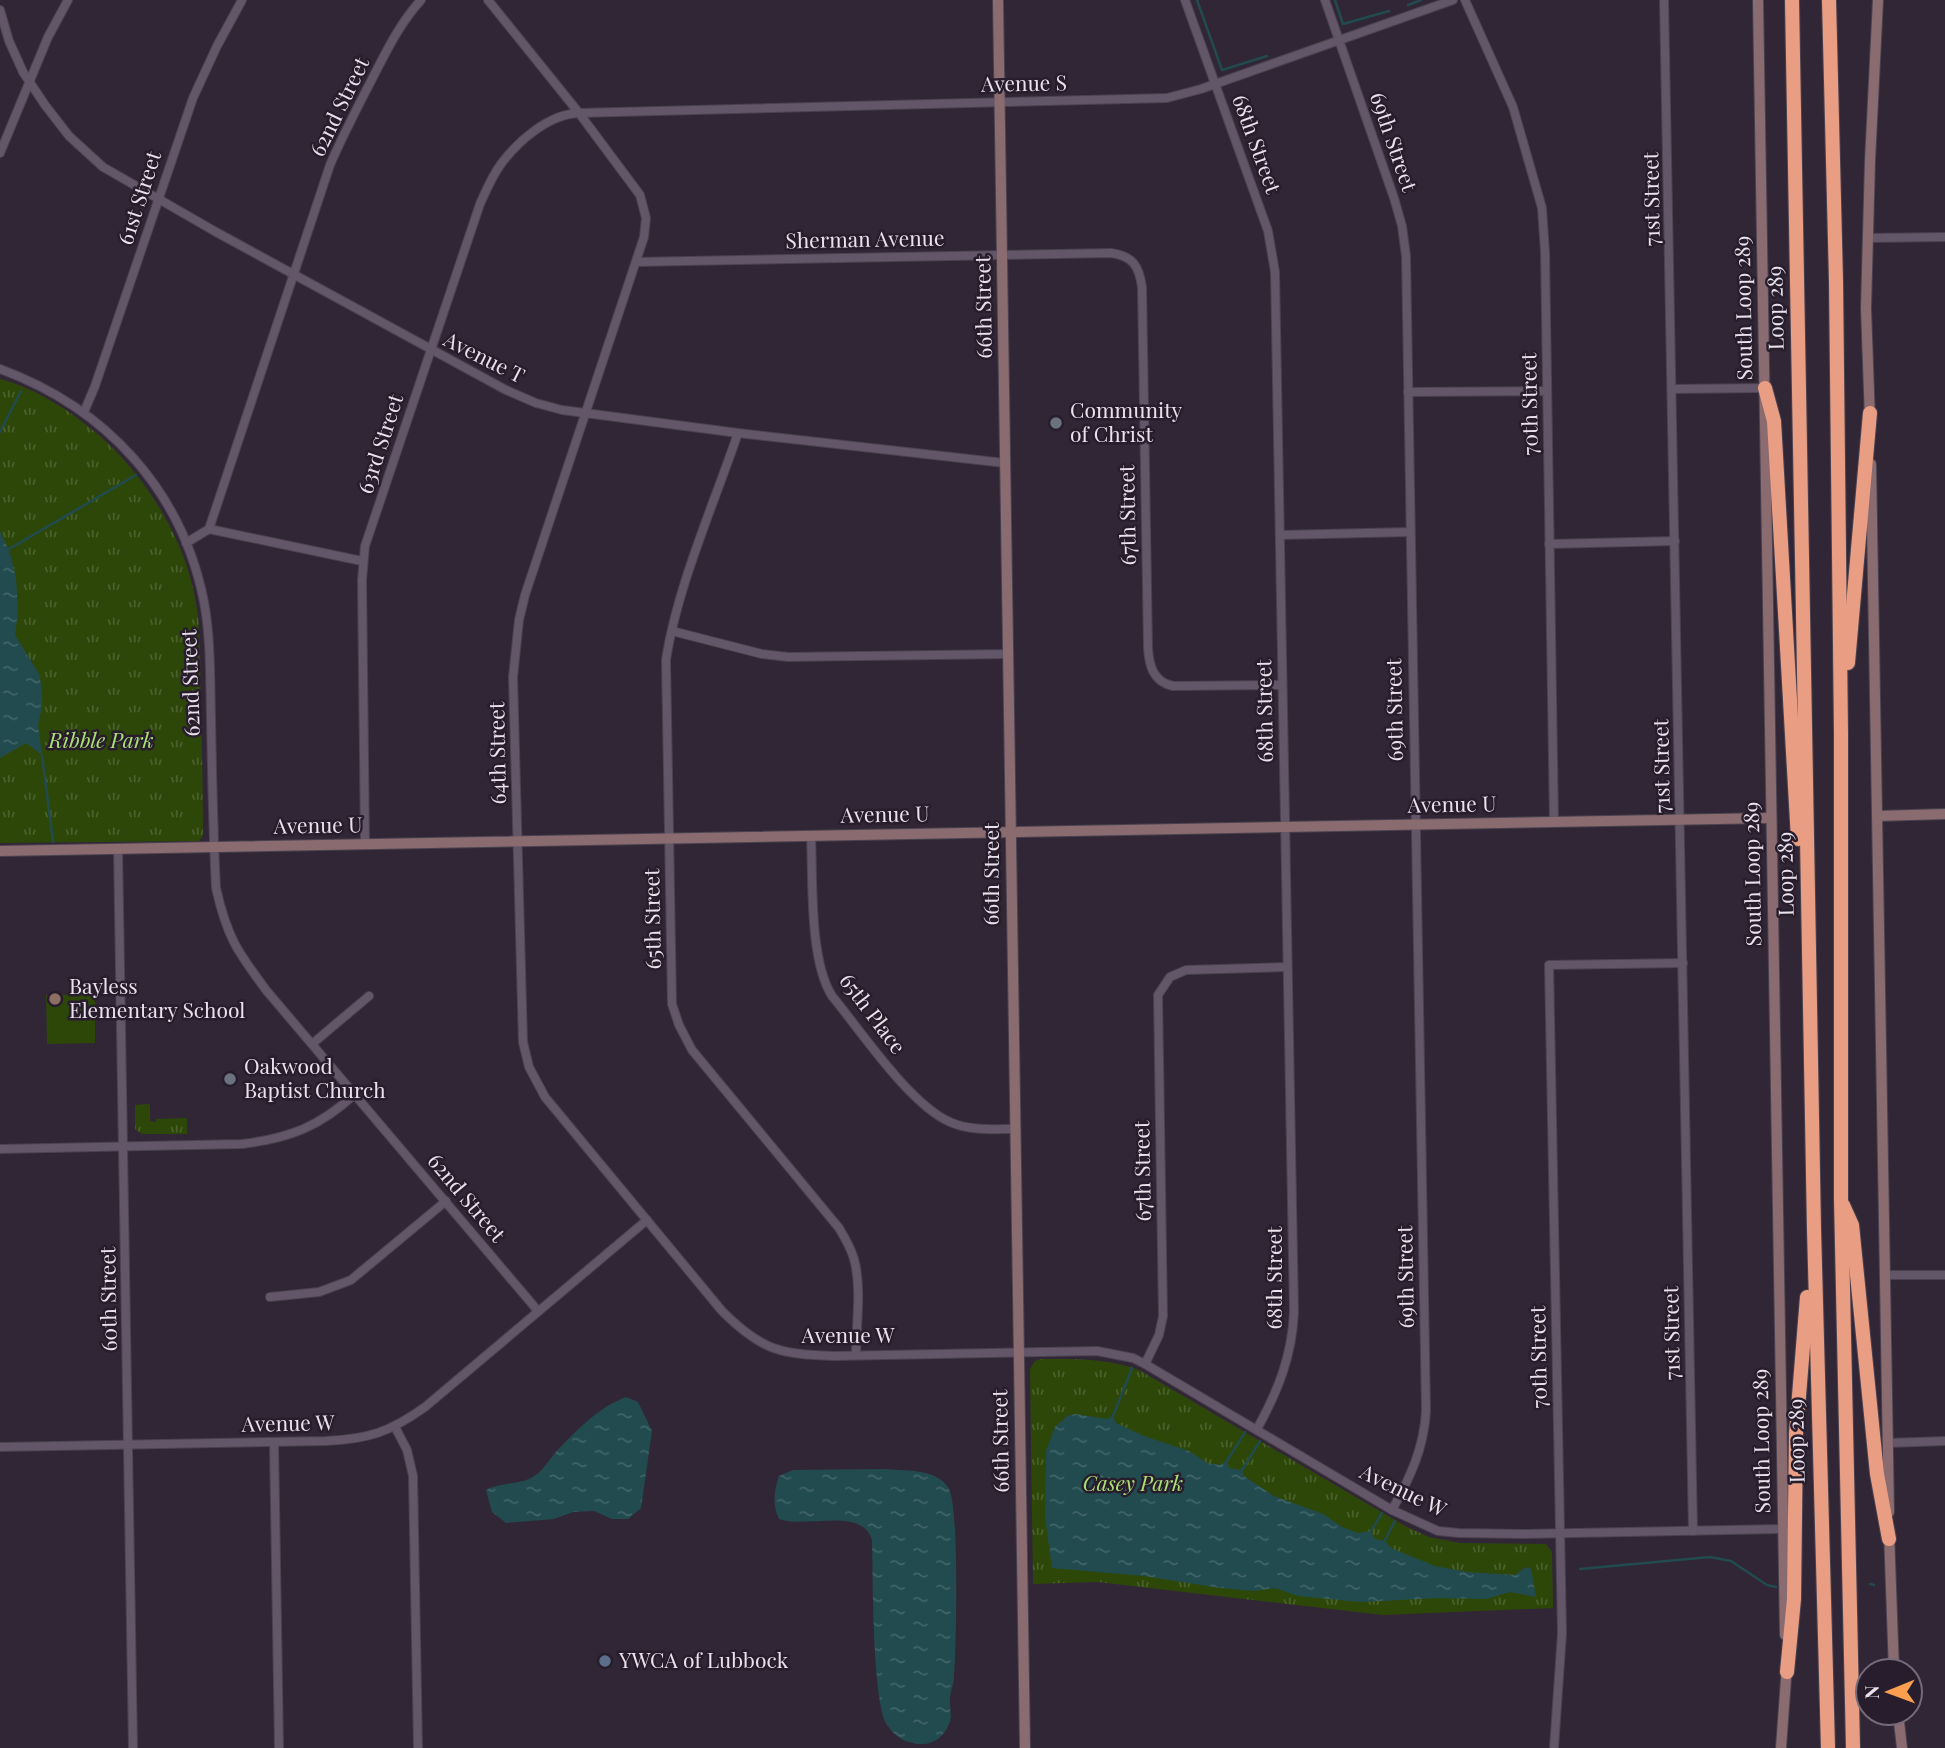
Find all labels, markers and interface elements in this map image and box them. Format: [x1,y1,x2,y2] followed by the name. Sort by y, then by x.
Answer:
[302,51,375,160] street label: 62nd Street
[980,67,1067,97] street label: Avenue S
[1365,88,1425,195] street label: 69th Street
[1227,90,1289,197] street label: 68th Street
[110,147,167,248] street label: 61st Street
[1635,151,1665,246] street label: 71st Street
[785,223,945,253] street label: Sherman Avenue
[1727,236,1757,381] street label: South Loop 289
[967,255,997,359] street label: 66th Street
[1759,266,1789,351] street label: Loop 289
[439,324,530,388] street label: Avenue T
[1513,352,1543,456] street label: 70th Street
[350,390,409,497] street label: 63rd Street
[1070,395,1183,447] place label: Community of Christ
[1048,415,1064,431] marker: Community of Christ
[1111,464,1141,566] street label: 67th Street
[173,628,205,737] street label: 62nd Street
[1378,658,1408,762] street label: 69th Street
[1248,659,1278,763] street label: 68th Street
[481,701,511,805] street label: 64th Street
[1645,718,1675,813] street label: 71st Street
[47,725,154,753] park label: Ribble Park
[1406,788,1497,818] street label: Avenue U
[839,798,930,828] street label: Avenue U
[1736,802,1766,947] street label: South Loop 289
[272,809,363,839] street label: Avenue U
[976,822,1004,926] street label: 66th Street
[1769,832,1799,917] street label: Loop 289
[636,868,666,970] street label: 65th Street
[834,967,913,1059] street label: 65th Place
[69,971,245,1023] place label: Bayless Elementary School
[47,991,63,1007] marker: Bayless Elementary School
[244,1051,386,1103] place label: Oakwood Baptist Church
[222,1071,238,1087] marker: Oakwood Baptist Church
[1126,1120,1156,1222] street label: 67th Street
[422,1147,513,1247] street label: 62nd Street
[1389,1225,1419,1329] street label: 69th Street
[1259,1226,1287,1330] street label: 68th Street
[92,1246,122,1352] street label: 60th Street
[1655,1285,1685,1380] street label: 71st Street
[1522,1305,1552,1409] street label: 70th Street
[801,1320,895,1348] street label: Avenue W
[1745,1369,1775,1514] street label: South Loop 289
[984,1389,1014,1493] street label: 66th Street
[1780,1399,1810,1484] street label: Loop 289
[240,1407,336,1437] street label: Avenue W
[1355,1456,1453,1523] street label: Avenue W
[1083,1468,1183,1496] park label: Casey Park
[618,1645,789,1673] place label: YWCA of Lubbock
[597,1653,613,1669] marker: YWCA of Lubbock
[1854,1657,1924,1727] north arrow
[1858,1685,1884,1699] text: N

